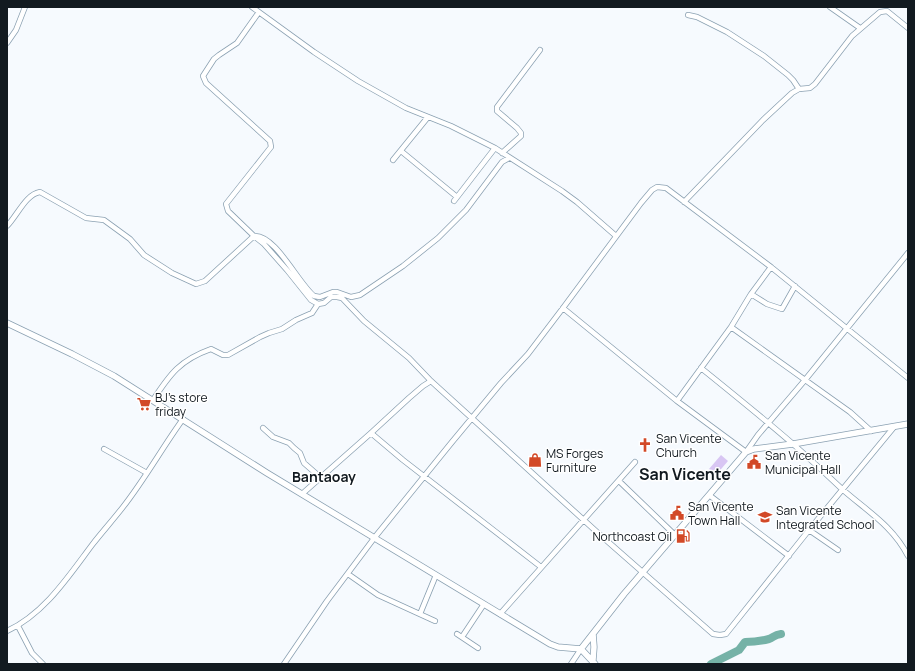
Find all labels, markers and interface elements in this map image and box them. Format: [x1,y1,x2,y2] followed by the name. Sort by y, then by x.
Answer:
[155,389,208,420] place label: BJ's store friday
[136,396,152,412] supermarket icon: BJ's store friday
[656,430,721,461] place label: San Vicente Church
[637,437,653,453] church icon: San Vicente Church
[546,445,603,476] place label: MS Forges Furniture
[765,447,841,478] place label: San Vicente Municipal Hall
[527,452,543,468] shop icon: MS Forges Furniture
[746,454,762,470] public building icon: San Vicente Municipal Hall
[639,463,731,485] district label: San Vicente
[292,467,356,486] district label: Bantaoay
[688,498,753,529] place label: San Vicente Town Hall
[776,502,875,533] place label: San Vicente Integrated School
[669,505,685,521] public building icon: San Vicente Town Hall
[757,509,773,525] school or university icon: San Vicente Integrated School
[592,528,672,545] place label: Northcoast Oil
[675,528,691,544] fuel station icon: Northcoast Oil

